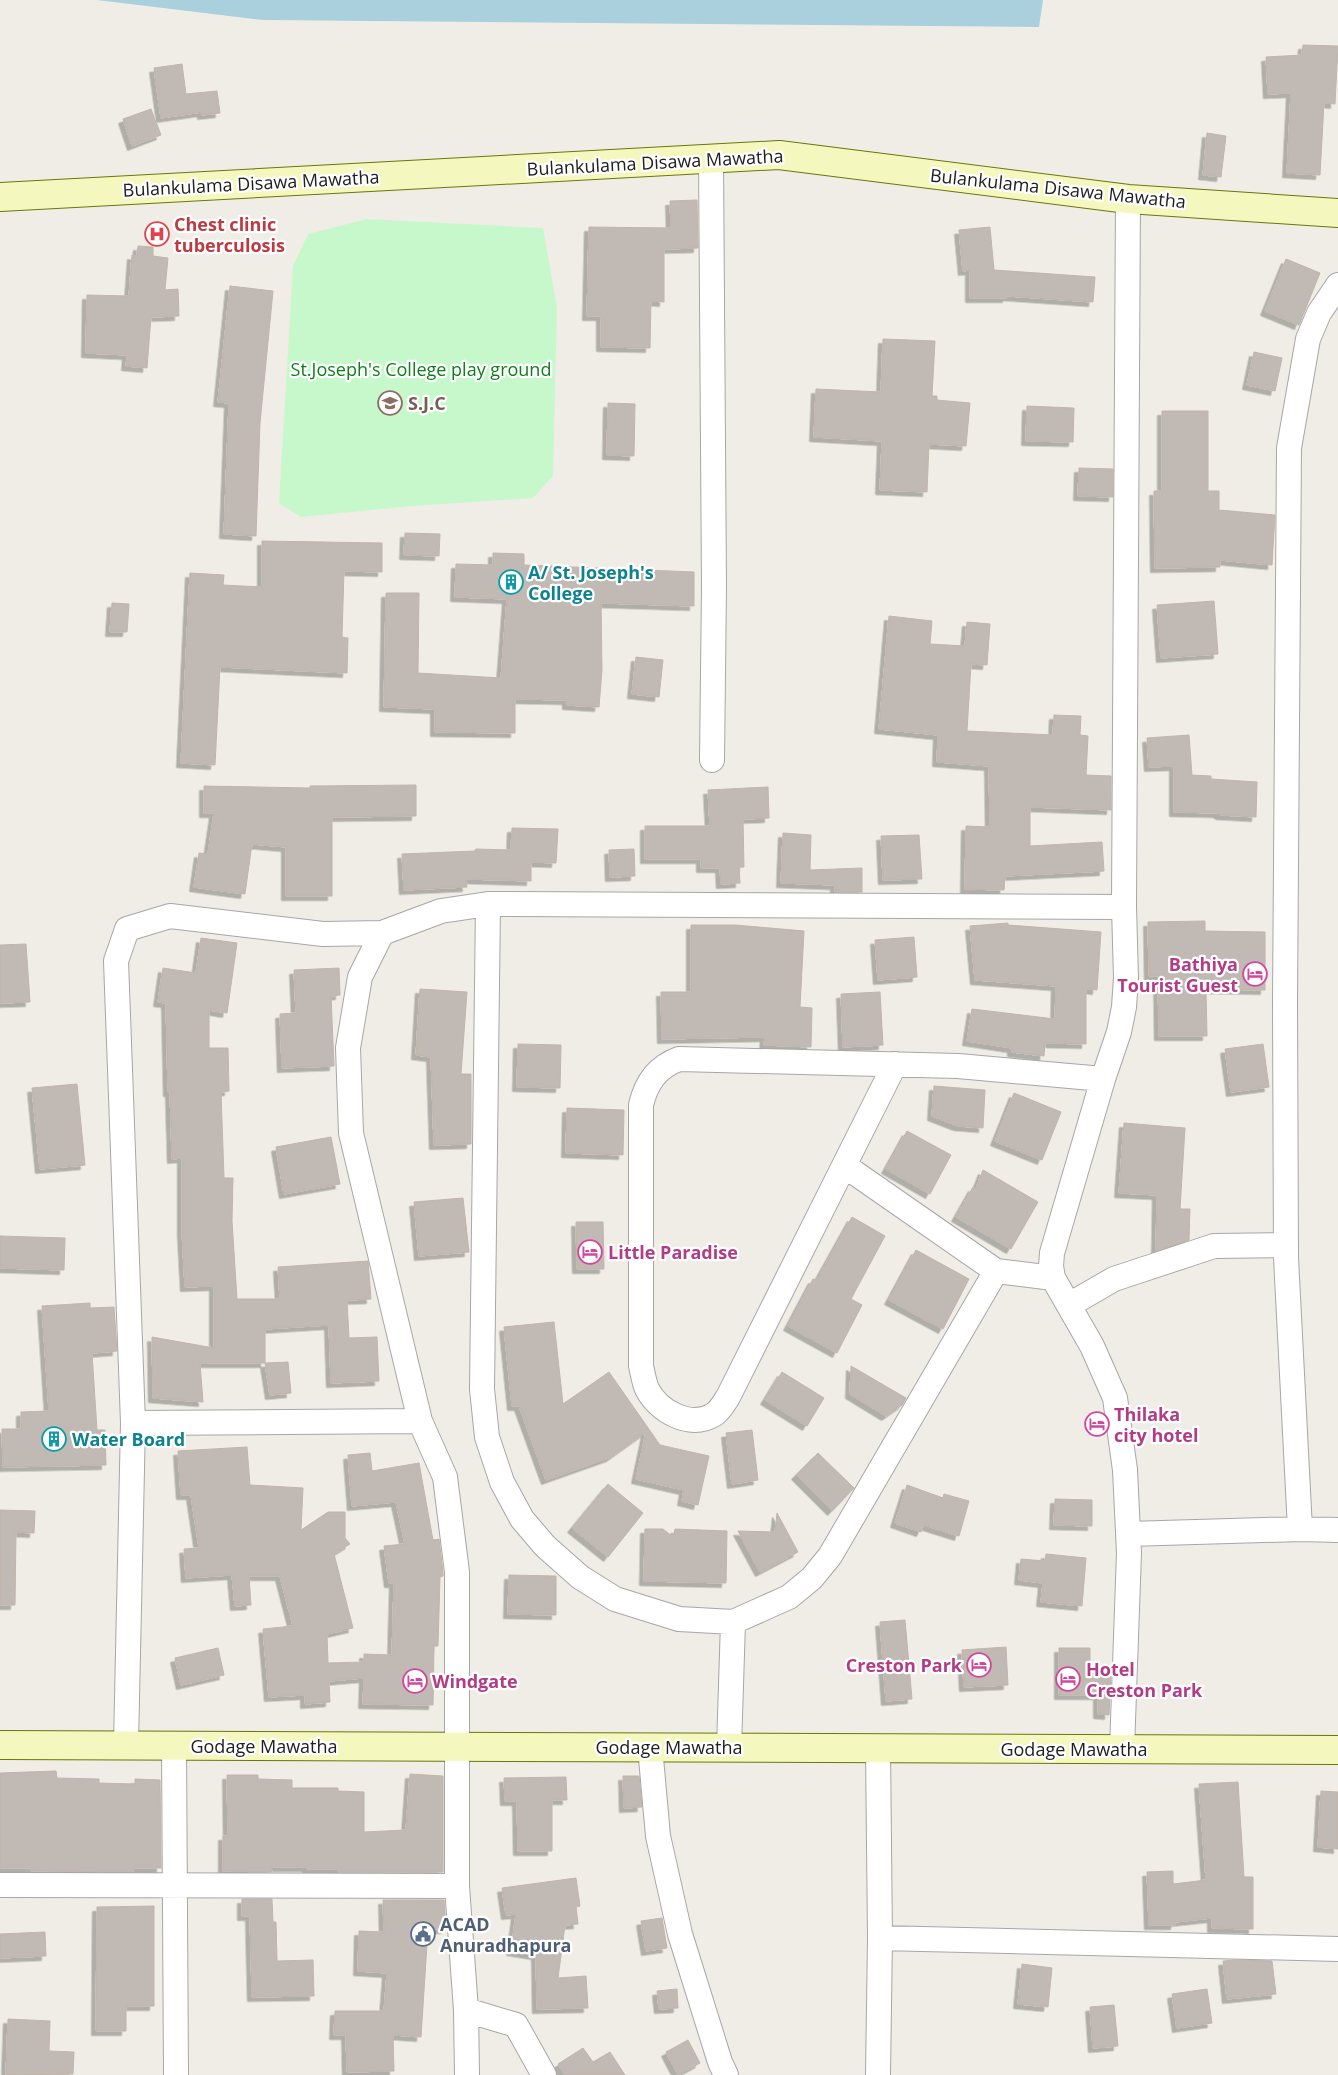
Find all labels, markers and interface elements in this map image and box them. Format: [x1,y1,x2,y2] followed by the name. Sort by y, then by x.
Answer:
[526,143,784,181] street label: Bulankulama Disawa Mawatha
[929,163,1187,213] street label: Bulankulama Disawa Mawatha
[122,164,380,202] street label: Bulankulama Disawa Mawatha
[174,212,285,257] place label: Chest clinic tuberculosis
[144,221,170,247] hospital icon: Chest clinic tuberculosis
[291,357,551,381] park label: St.Joseph's College play ground
[377,390,403,416] school or university icon: S.J.C
[408,391,446,415] place label: S.J.C
[528,560,654,605] place label: A/ St. Joseph's College
[498,569,524,595] building icon: A/ St. Joseph's College
[1117,952,1238,997] place label: Bathiya Tourist Guest
[1242,961,1268,987] hotel icon: Bathiya Tourist Guest
[577,1239,603,1265] hotel icon: Little Paradise
[608,1240,738,1264] place label: Little Paradise
[1114,1402,1198,1447] place label: Thilaka city hotel
[1084,1411,1110,1437] hotel icon: Thilaka city hotel
[41,1426,67,1452] building icon: Water Board
[72,1427,185,1451] place label: Water Board
[966,1652,992,1678] hotel icon: Creston Park
[846,1653,963,1677] place label: Creston Park
[1086,1657,1203,1702] place label: Hotel Creston Park
[1055,1666,1081,1692] hotel icon: Hotel Creston Park
[402,1668,428,1694] hotel icon: Windgate
[432,1669,518,1693] place label: Windgate
[190,1734,338,1758] street label: Godage Mawatha
[595,1735,743,1759] street label: Godage Mawatha
[1000,1737,1148,1761] street label: Godage Mawatha
[440,1912,571,1957] place label: ACAD Anuradhapura
[410,1921,436,1947] public building icon: ACAD Anuradhapura

